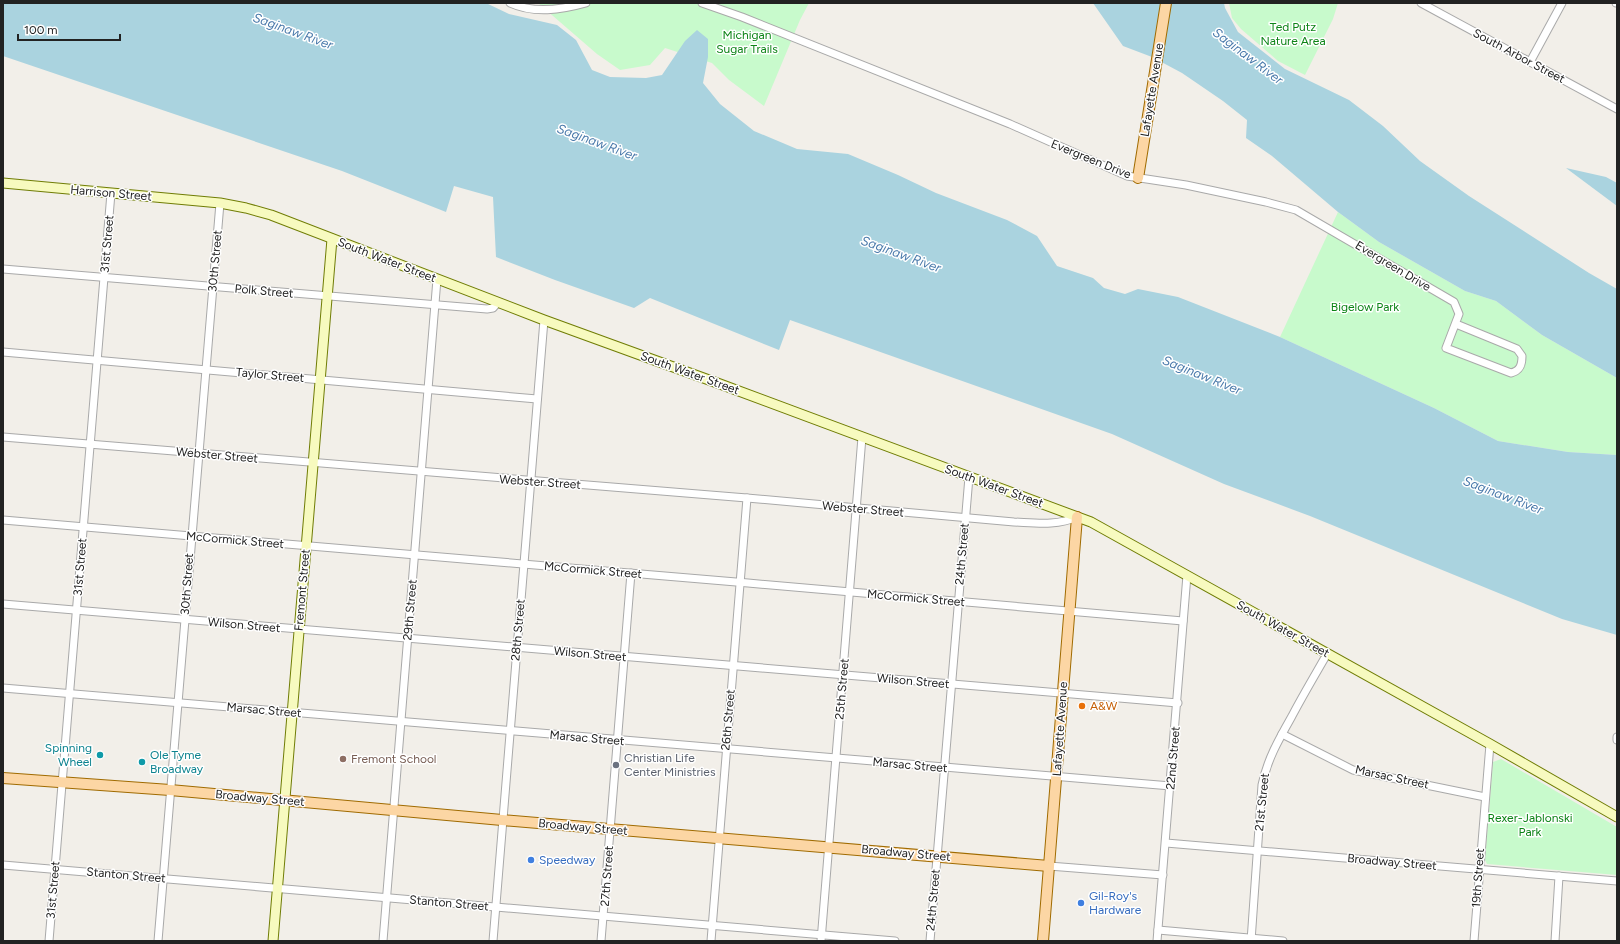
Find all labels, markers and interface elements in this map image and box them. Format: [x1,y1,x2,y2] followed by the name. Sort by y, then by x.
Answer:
[251,10,336,53] water label: Saginaw River
[18,16,120,42] scale bar
[1260,20,1326,48] park label: Ted Putz Nature Area
[24,23,58,37] text: 100 m
[1210,25,1286,88] water label: Saginaw River
[1471,26,1568,86] street label: South Arbor Street
[716,28,778,56] park label: Michigan Sugar Trails
[1138,42,1166,138] street label: Lafayette Avenue
[555,121,640,164] water label: Saginaw River
[1049,137,1134,182] street label: Evergreen Drive
[70,182,153,204] street label: Harrison Street
[97,214,117,274] street label: 31st Street
[205,229,225,293] street label: 30th Street
[859,233,944,276] water label: Saginaw River
[336,235,439,285] street label: South Water Street
[1353,238,1434,294] street label: Evergreen Drive
[234,281,294,301] street label: Polk Street
[1331,300,1399,314] park label: Bigelow Park
[639,349,742,398] street label: South Water Street
[1160,352,1244,398] water label: Saginaw River
[235,365,305,385] street label: Taylor Street
[176,444,259,466] street label: Webster Street
[943,462,1046,511] street label: South Water Street
[499,472,582,492] street label: Webster Street
[1461,473,1545,517] water label: Saginaw River
[822,498,905,520] street label: Webster Street
[952,522,972,585] street label: 24th Street
[185,529,285,551] street label: McCormick Street
[70,537,90,597] street label: 31st Street
[291,548,313,631] street label: Fremont Street
[178,552,196,615] street label: 30th Street
[543,559,643,581] street label: McCormick Street
[400,578,420,641] street label: 29th Street
[866,587,966,609] street label: McCormick Street
[508,598,528,661] street label: 28th Street
[1234,598,1332,661] street label: South Water Street
[207,615,281,635] street label: Wilson Street
[553,644,627,664] street label: Wilson Street
[832,657,852,720] street label: 25th Street
[876,671,950,691] street label: Wilson Street
[1050,681,1070,777] street label: Lafayette Avenue
[718,688,738,751] street label: 26th Street
[1090,699,1118,713] place label: A&W
[226,700,302,720] street label: Marsac Street
[1077,701,1087,711] marker: A&W
[1163,725,1183,790] street label: 22nd Street
[549,728,625,748] street label: Marsac Street
[45,741,92,769] place label: Spinning Wheel
[150,748,204,776] place label: Ole Tyme Broadway
[95,750,105,760] marker: Spinning Wheel
[624,751,716,779] place label: Christian Life Center Ministries
[351,752,437,766] place label: Fremont School
[338,754,348,764] marker: Fremont School
[872,755,948,775] street label: Marsac Street
[137,757,147,767] marker: Ole Tyme Broadway
[611,760,621,770] marker: Christian Life Center Ministries
[1354,762,1431,792] street label: Marsac Street
[1252,772,1272,832] street label: 21st Street
[215,787,306,809] street label: Broadway Street
[1487,811,1573,839] park label: Rexer-Jablonski Park
[538,816,629,838] street label: Broadway Street
[861,842,952,864] street label: Broadway Street
[598,845,616,907] street label: 27th Street
[1469,847,1487,908] street label: 19th Street
[1347,851,1438,873] street label: Broadway Street
[539,853,596,867] place label: Speedway
[526,855,536,865] marker: Speedway
[43,860,63,920] street label: 31st Street
[86,865,167,885] street label: Stanton Street
[923,868,943,931] street label: 24th Street
[1089,889,1142,917] place label: Gil-Roy's Hardware
[409,893,490,913] street label: Stanton Street
[1076,898,1086,908] marker: Gil-Roy's Hardware

